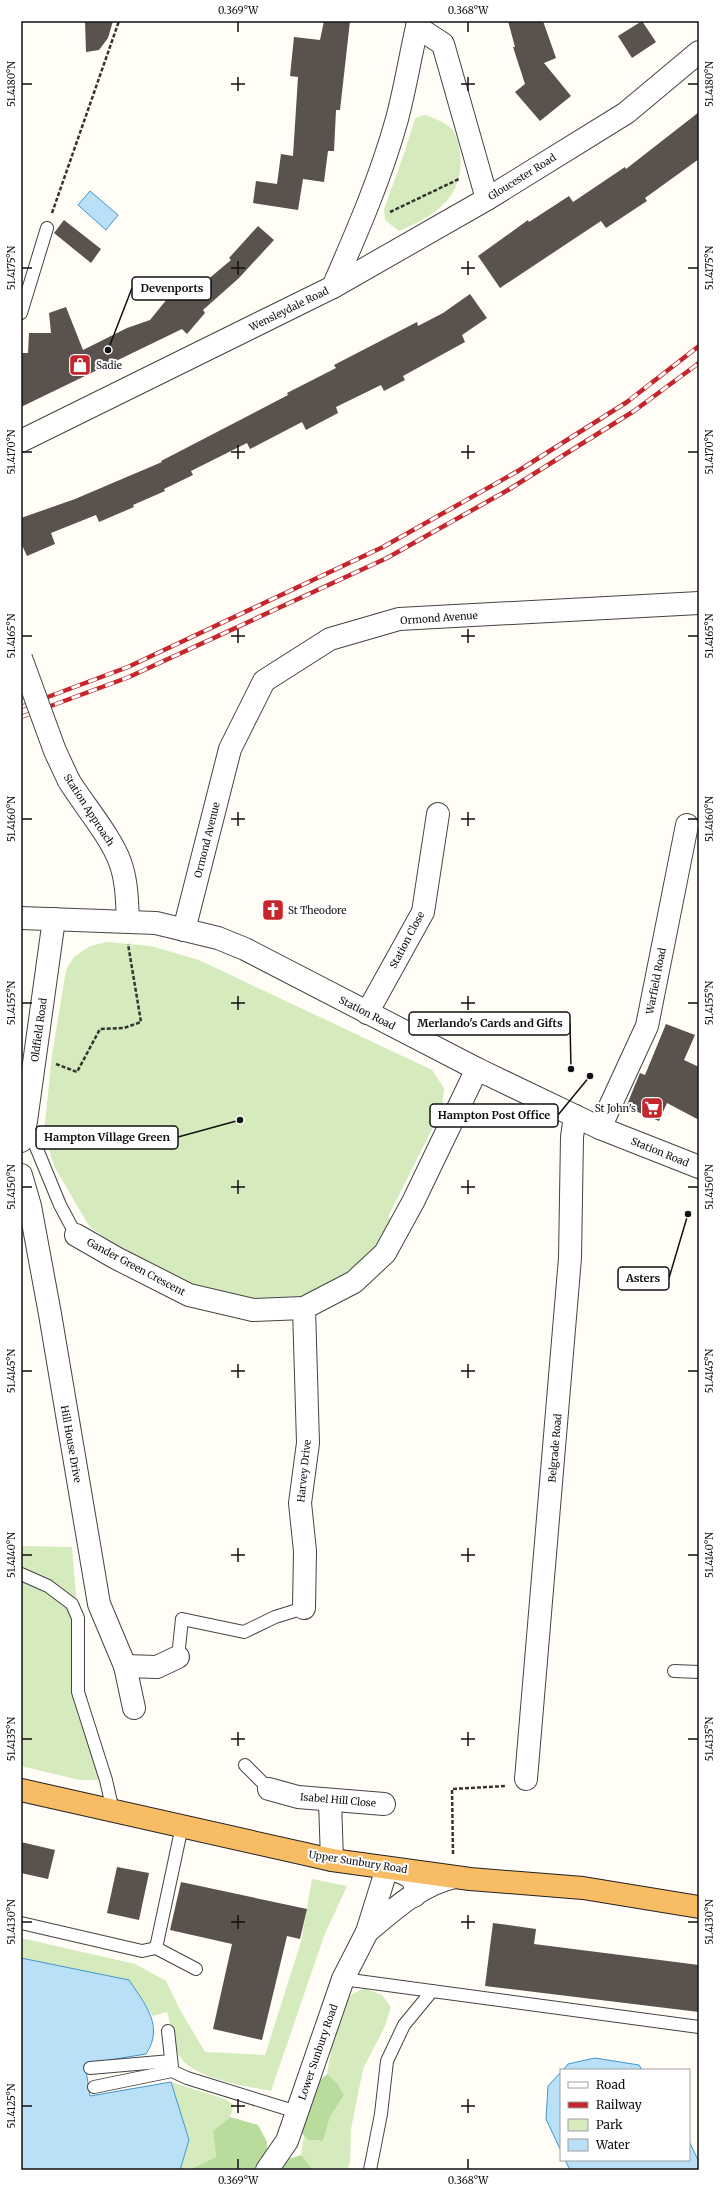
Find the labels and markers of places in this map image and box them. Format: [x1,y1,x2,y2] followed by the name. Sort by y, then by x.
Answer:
[132,277,211,300] callout: Devenports
[67,352,93,378] shop icon: Sadie
[96,359,122,372] place label: Sadie
[260,897,286,923] church icon: St Theodore
[288,904,347,917] place label: St Theodore
[409,1012,570,1035] callout: Merlando's Cards and Gifts
[639,1095,665,1121] supermarket icon: St John's
[595,1102,636,1115] place label: St John's
[430,1104,558,1127] callout: Hampton Post Office
[36,1126,178,1149] callout: Hampton Village Green
[618,1267,669,1290] callout: Asters

